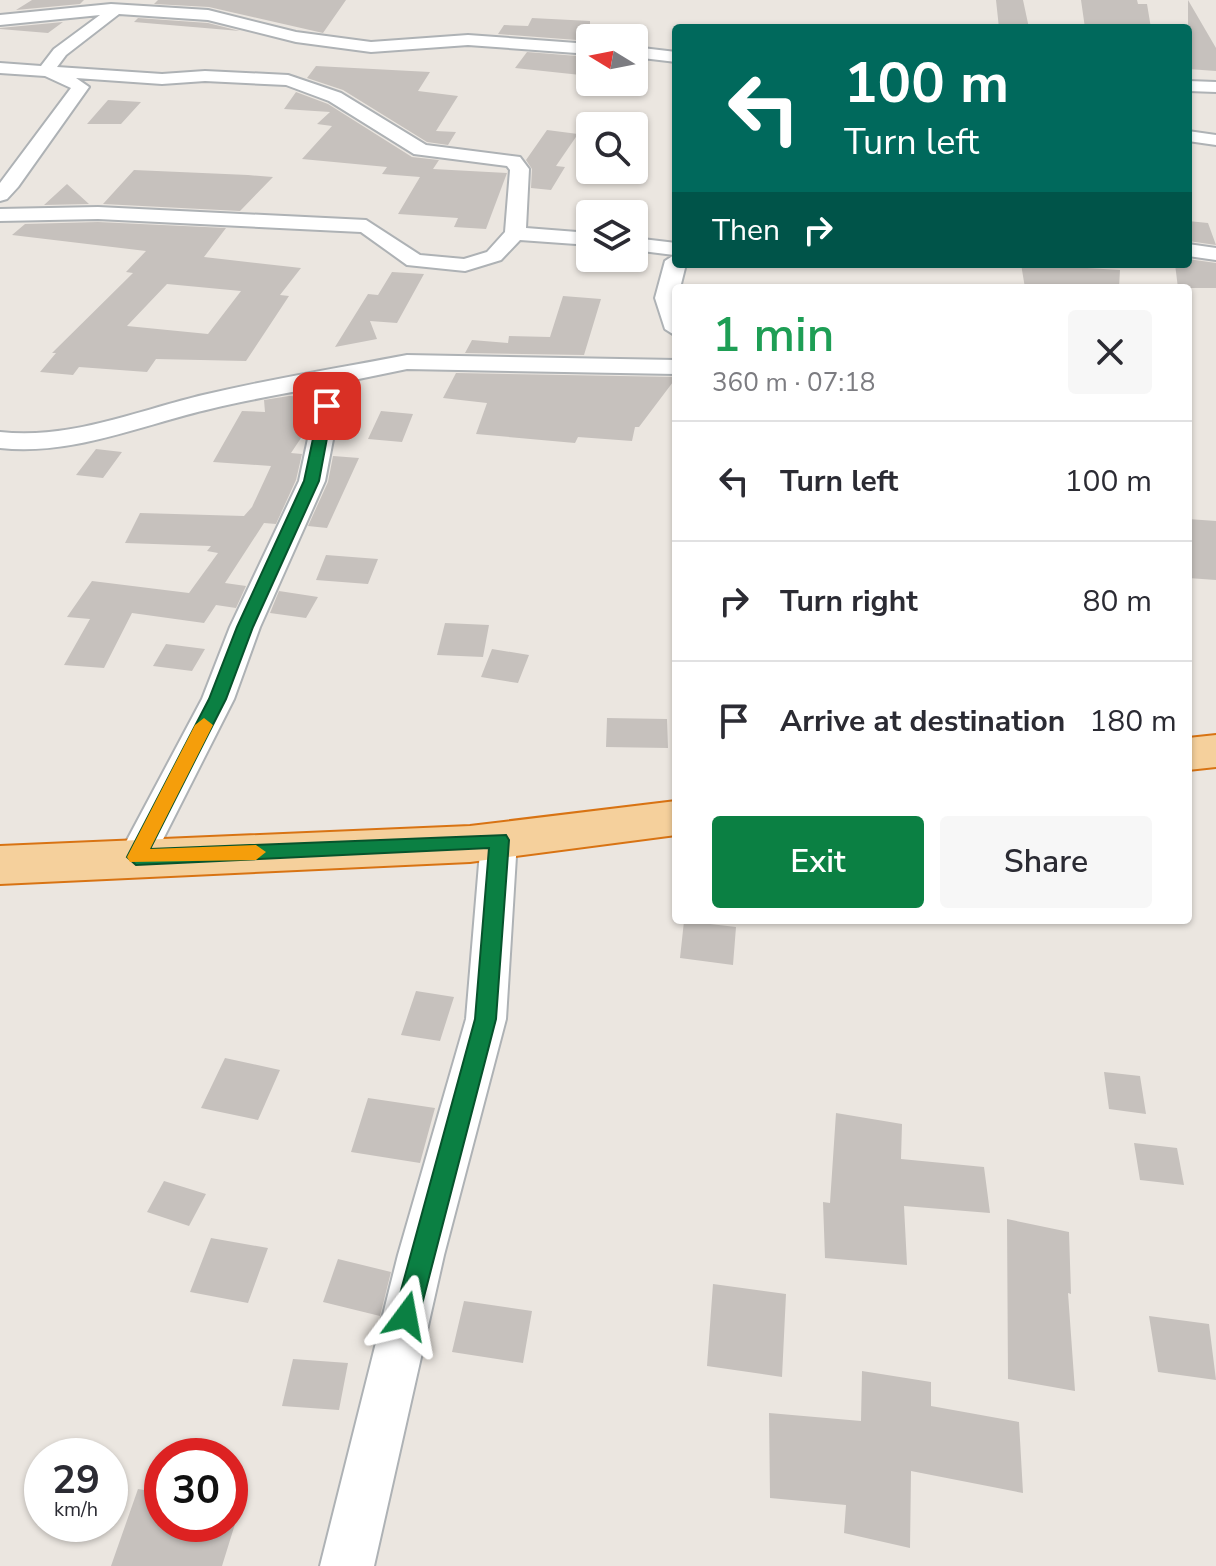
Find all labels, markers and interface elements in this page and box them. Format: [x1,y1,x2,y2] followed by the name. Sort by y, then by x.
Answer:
[576,24,648,96] north arrow
[576,24,648,272] map controls
[844,45,1009,122] text: 100 m
[712,56,816,160] icon: left
[576,112,648,184] button: search
[844,118,979,167] text: Turn left
[576,200,648,272] button: layers
[796,208,840,252] icon: right
[712,210,780,251] text: Then
[712,302,834,368] text: 1 min
[1068,310,1152,394] button: close
[712,365,875,400] text: 360 m · 07:18
[293,372,361,440] pin
[305,384,349,428] icon: arrive
[712,459,756,503] icon: left
[780,461,898,502] text: Turn left
[1065,461,1152,502] text: 100 m
[712,579,756,623] icon: right
[780,581,918,622] text: Turn right
[1083,581,1152,622] text: 80 m
[712,699,756,743] icon: arrive
[780,701,1065,742] text: Arrive at destination
[1089,701,1177,742] text: 180 m
[712,816,924,908] button: Exit
[940,816,1152,908] button: Share
[364,1274,448,1358] position arrow
[144,1438,248,1542] speed limit sign: 30
[52,1453,100,1507] text: 29
[54,1496,98,1523] text: km/h

